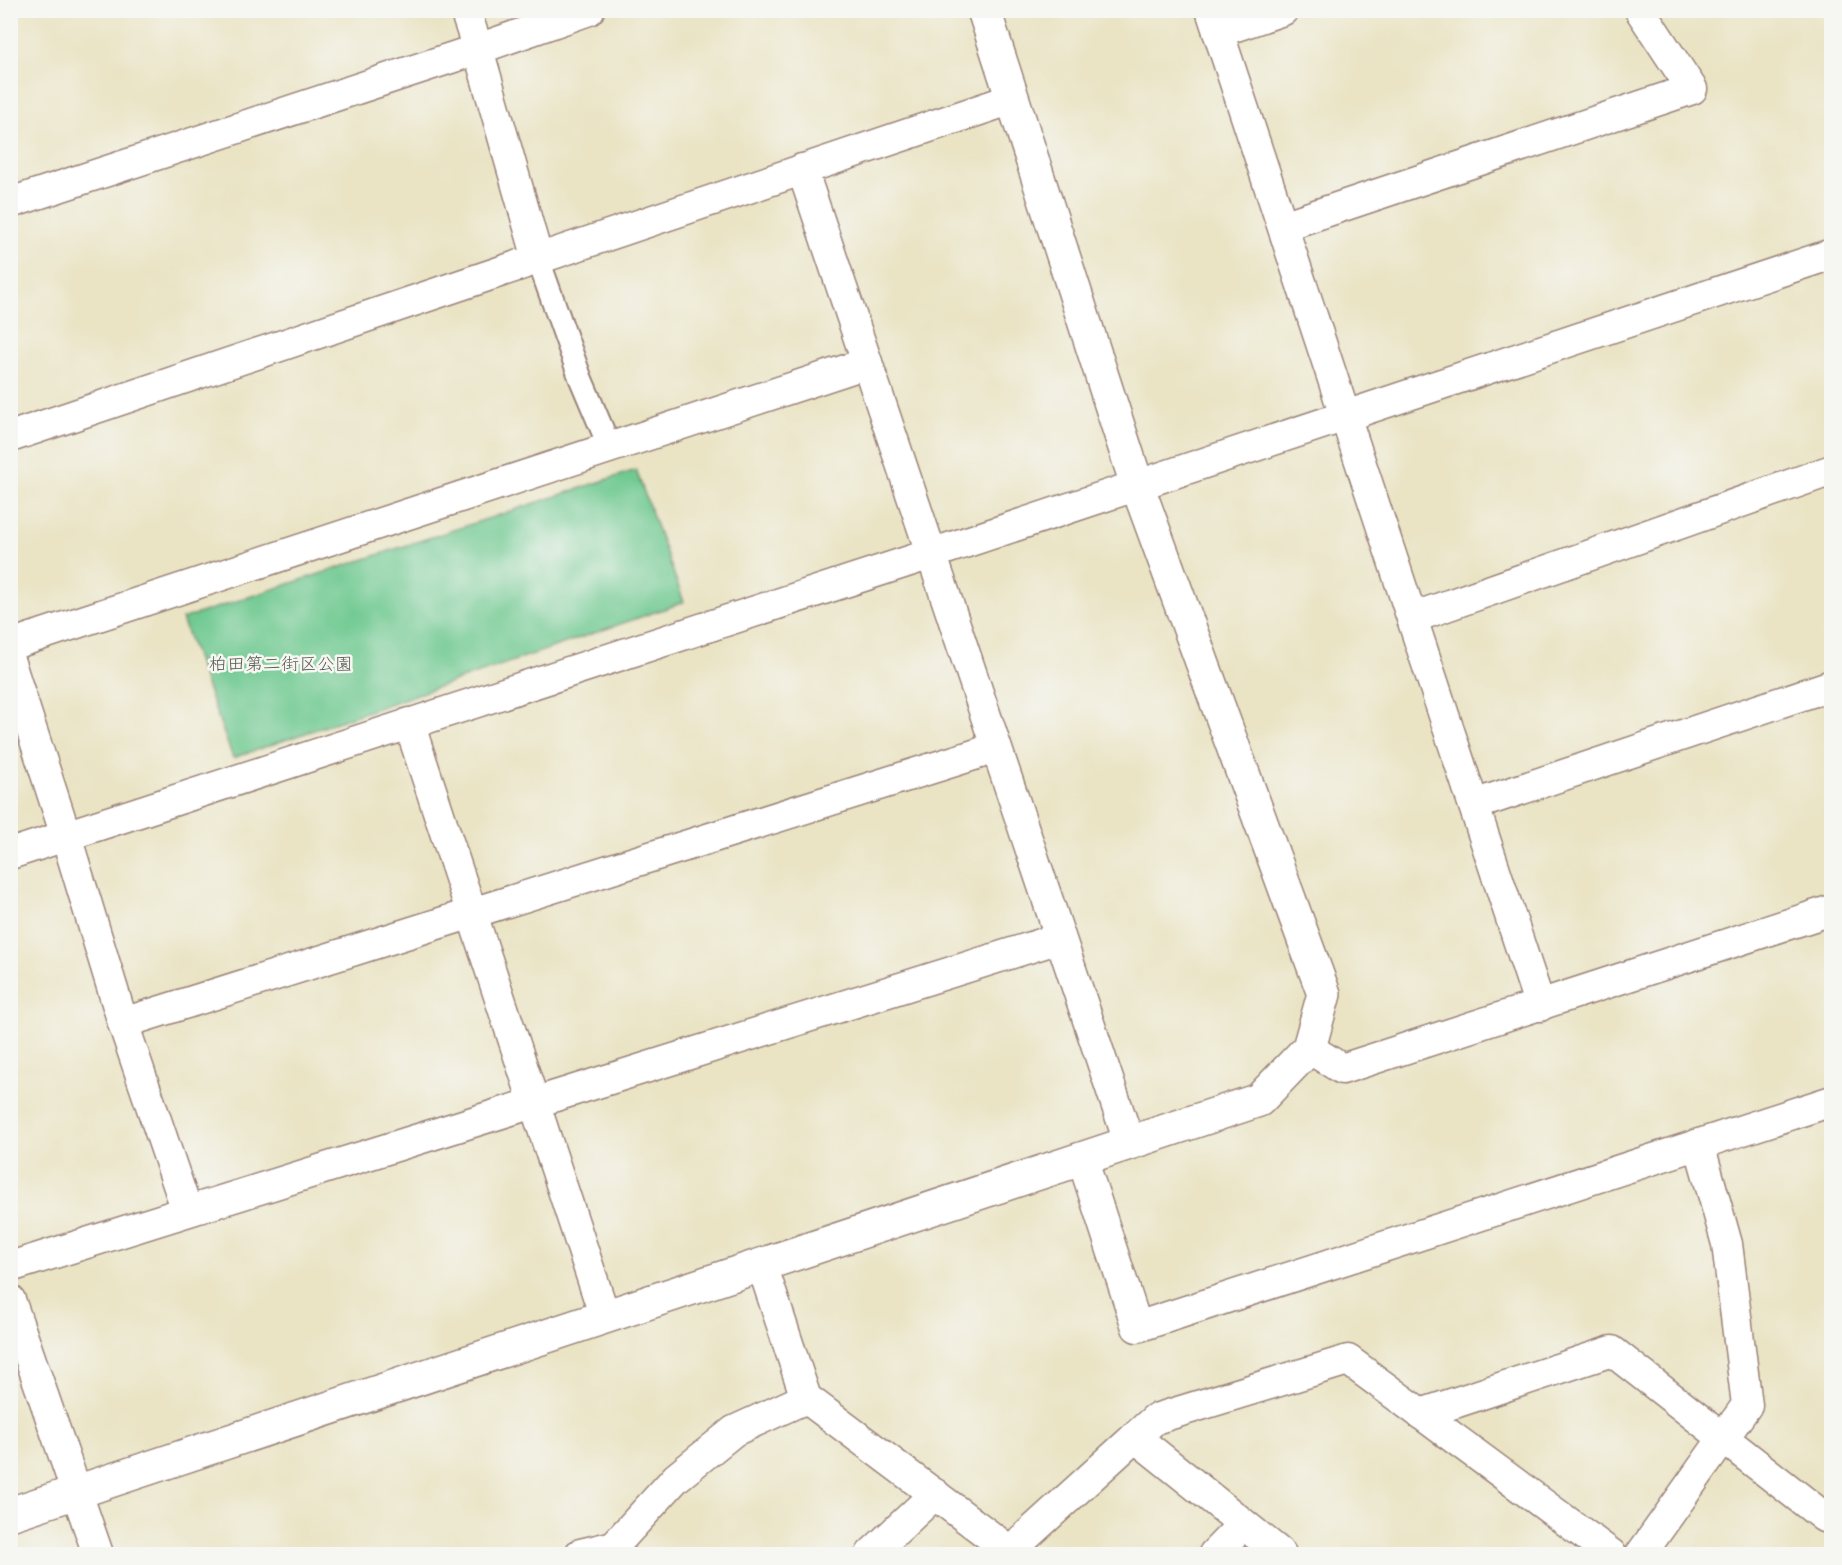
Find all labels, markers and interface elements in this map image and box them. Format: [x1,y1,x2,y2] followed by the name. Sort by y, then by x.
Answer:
[209,648,353,680] park label: 柏田第二街区公園

